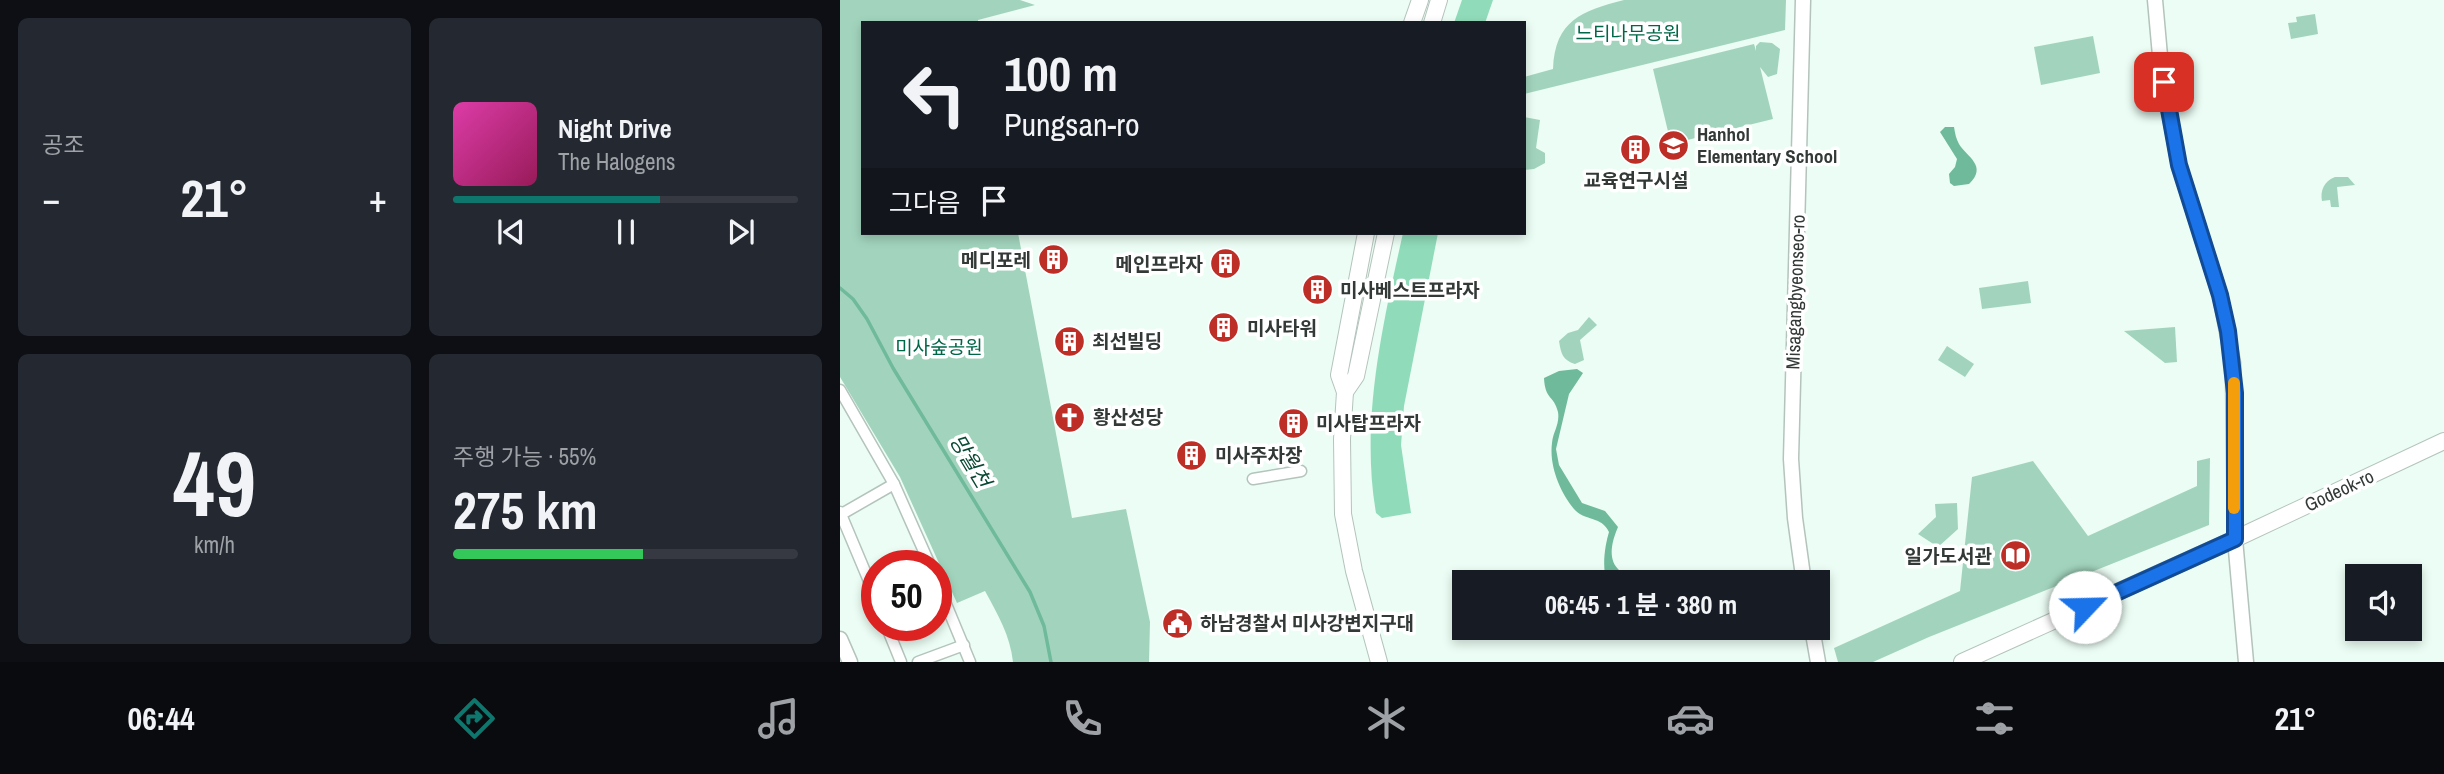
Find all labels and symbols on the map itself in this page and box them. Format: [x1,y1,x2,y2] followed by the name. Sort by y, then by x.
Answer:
[1576,20,1680,46] park label: 느티나무공원
[2134,52,2194,112] pin
[1697,121,1837,169] place label: Hanhol Elementary School
[1657,128,1691,162] school or university icon: Hanhol Elementary School
[1619,132,1653,166] building icon: 교육연구시설
[1584,167,1688,193] place label: 교육연구시설
[1779,214,1811,370] street label: Misagangbyeonseo-ro
[1037,243,1071,277] building icon: 메디포레
[961,247,1031,273] place label: 메디포레
[1209,247,1243,281] building icon: 메인프라자
[1116,251,1204,277] place label: 메인프라자
[1300,273,1334,307] building icon: 미사베스트프라자
[1340,277,1480,303] place label: 미사베스트프라자
[1207,311,1241,345] building icon: 미사타워
[1247,315,1317,341] place label: 미사타워
[1052,324,1086,358] building icon: 최선빌딩
[1092,328,1162,354] place label: 최선빌딩
[895,334,983,360] park label: 미사숲공원
[1053,400,1087,434] church icon: 황산성당
[1093,404,1163,430] place label: 황산성당
[1276,406,1310,440] building icon: 미사탑프라자
[1316,410,1421,436] place label: 미사탑프라자
[943,428,999,495] water label: 망월천
[1175,438,1209,472] building icon: 미사주차장
[1215,442,1302,468] place label: 미사주차장
[2300,463,2378,517] street label: Godeok-ro
[1998,539,2032,573] library icon: 일가도서관
[1905,543,1993,569] place label: 일가도서관
[861,550,952,641] speed limit sign: 50
[2048,570,2122,644] position arrow
[1160,606,1194,640] public building icon: 하남경찰서 미사강변지구대
[1200,610,1414,636] place label: 하남경찰서 미사강변지구대

